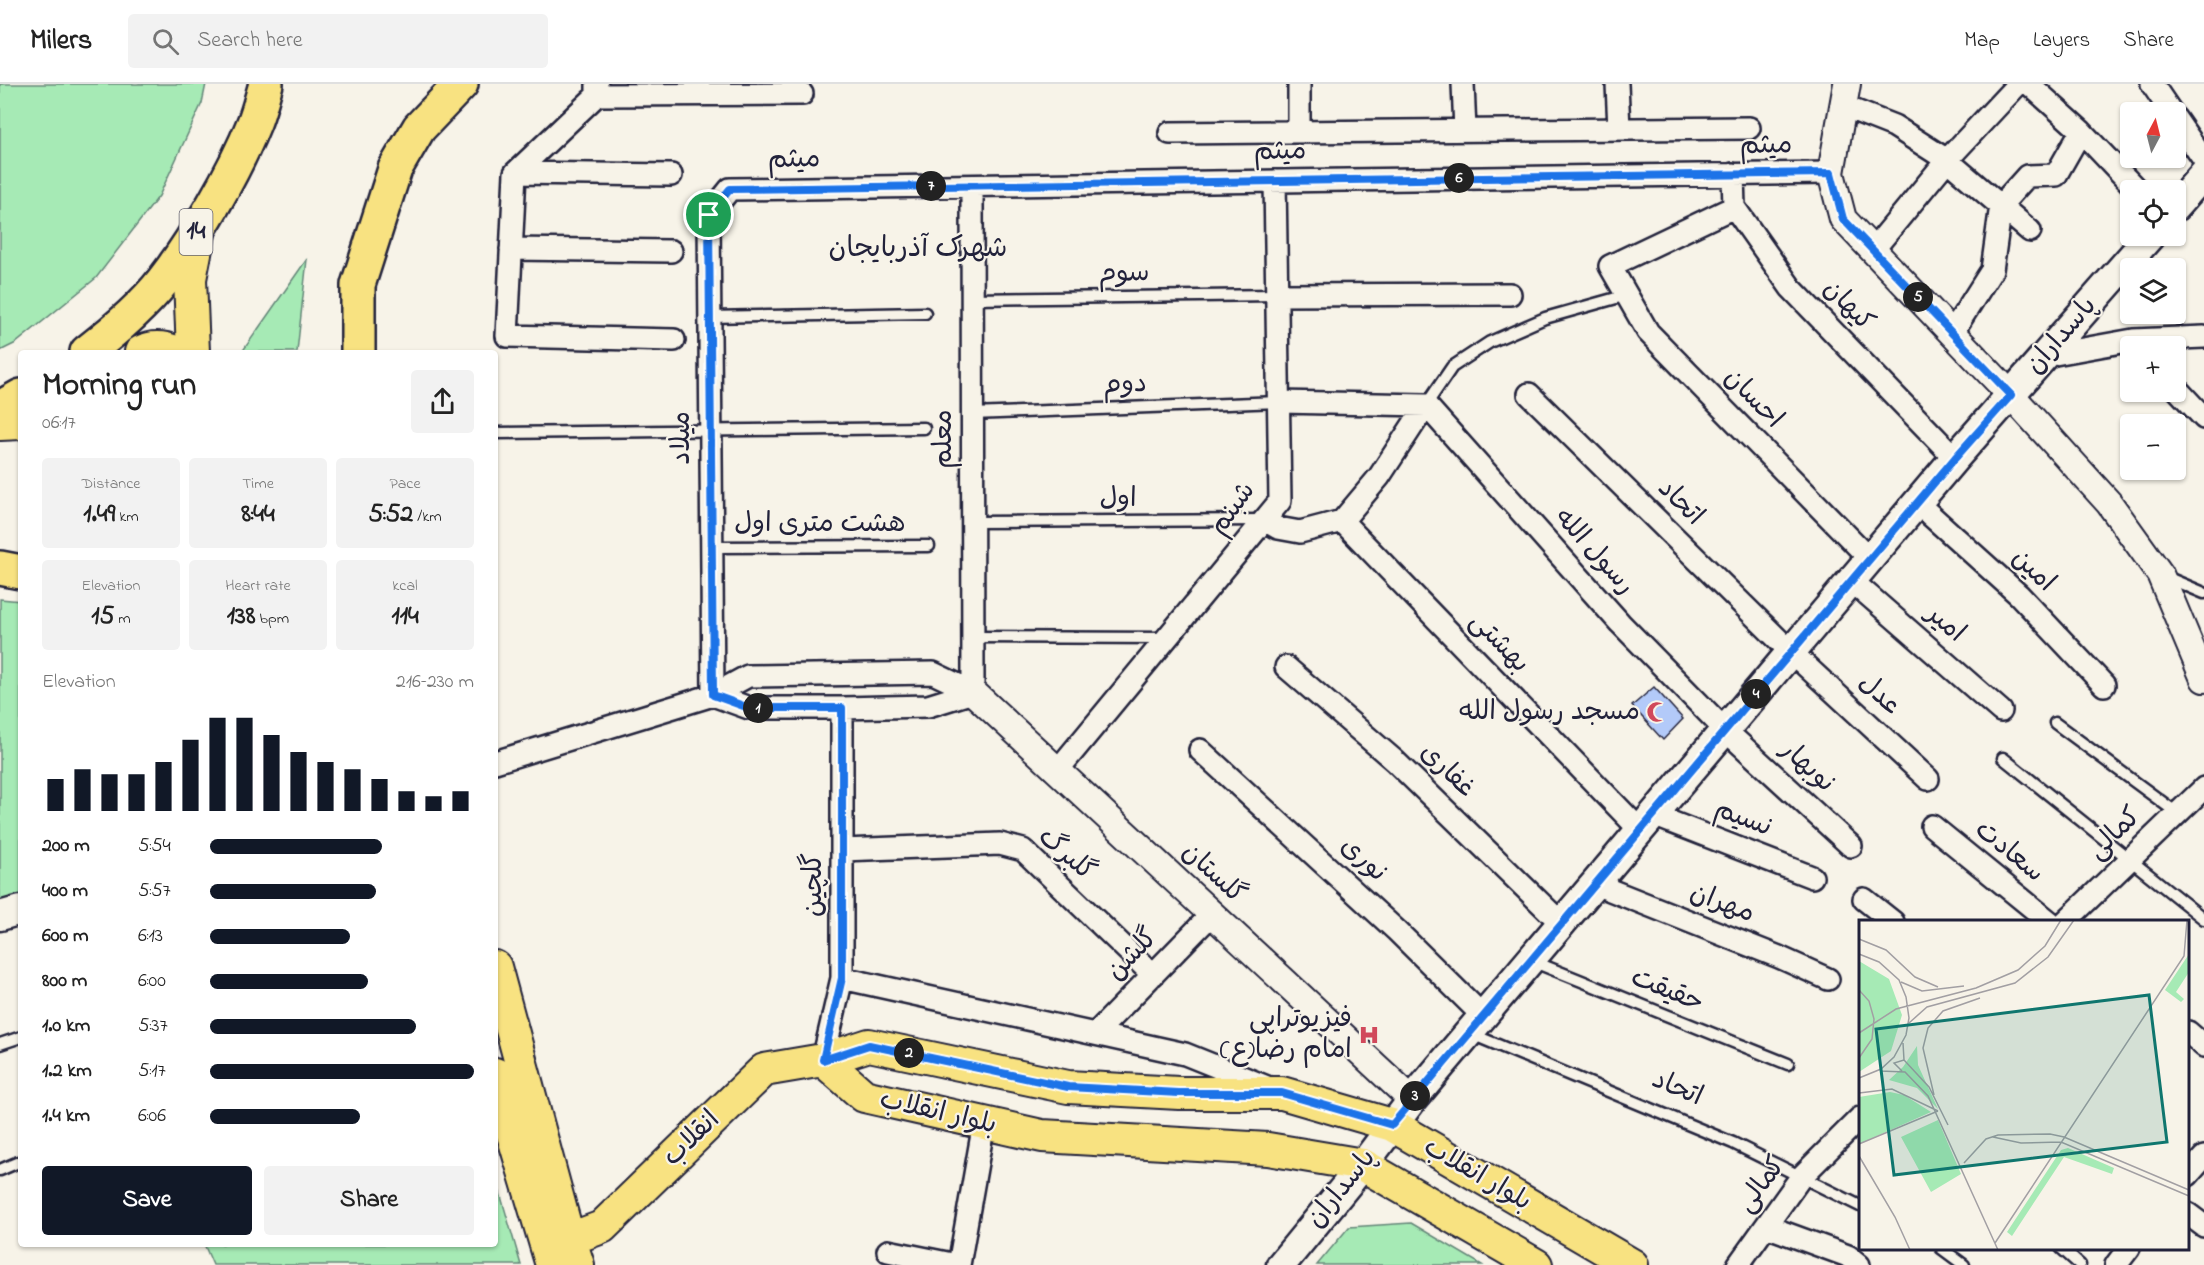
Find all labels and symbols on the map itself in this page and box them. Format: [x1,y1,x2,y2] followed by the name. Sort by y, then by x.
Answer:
[2120,102,2186,168] north arrow
[1739,126,1793,166] street label: میثم
[1253,132,1307,172] street label: میثم
[767,140,821,180] street label: میثم
[1444,163,1474,193] pin: 6
[916,171,946,201] pin: 7
[683,189,734,240] pin
[180,209,212,255] road number: 14
[828,229,1008,270] district label: شهرک آذربایجان
[1098,254,1150,294] street label: سوم
[1813,271,1883,341] street label: کیهان
[1903,282,1933,312] pin: 5
[2017,288,2107,384] street label: پاسداران
[1714,360,1792,438] street label: احسان
[1102,365,1148,405] street label: دوم
[925,409,964,469] street label: معلم
[663,411,702,465] street label: میلاد
[1648,471,1712,535] street label: اتحاد
[1200,474,1266,544] street label: شبنم
[1099,480,1137,519] street label: اول
[1544,500,1644,604] street label: رسول الله
[734,505,906,544] street label: هشت متری اول
[2002,540,2064,602] street label: امین
[1915,594,1974,652] street label: امیر
[1460,603,1538,683] street label: بهشتی
[1849,665,1909,725] street label: عدل
[1741,679,1771,709] pin: 4
[743,693,773,723] pin: 1
[1459,693,1640,732] place label: مسجد رسول الله
[1645,700,1669,724] mosque icon: مسجد رسول الله
[1770,731,1843,802] street label: نوبهار
[1410,735,1484,807] street label: غفاری
[1709,790,1777,848] street label: نسیم
[2079,798,2151,870] street label: کمالی
[1966,812,2052,892] street label: سعادت
[1029,819,1103,891] street label: گلبرگ
[1331,828,1395,892] street label: نوری
[1172,834,1254,914] street label: گلستان
[795,853,834,917] street label: گلچین
[1684,874,1760,934] street label: مهران
[1098,920,1168,990] street label: گلشن
[1859,920,2189,1250] inset map
[1625,959,1709,1023] street label: حقیقت
[1220,1000,1352,1070] place label: فیزیوتراپی امام رضا(ع)
[1357,1023,1381,1047] hospital icon: فیزیوتراپی امام رضا(ع)
[894,1038,924,1068] pin: 2
[1645,1061,1709,1117] street label: اتحاد
[876,1081,1000,1145] street label: بلوار انقلاب
[1400,1081,1430,1111] pin: 3
[654,1102,730,1176] street label: انقلاب
[1416,1128,1538,1222] street label: بلوار انقلاب
[1298,1141,1386,1237] street label: پاسداران
[1728,1149,1796,1221] street label: کمالی

